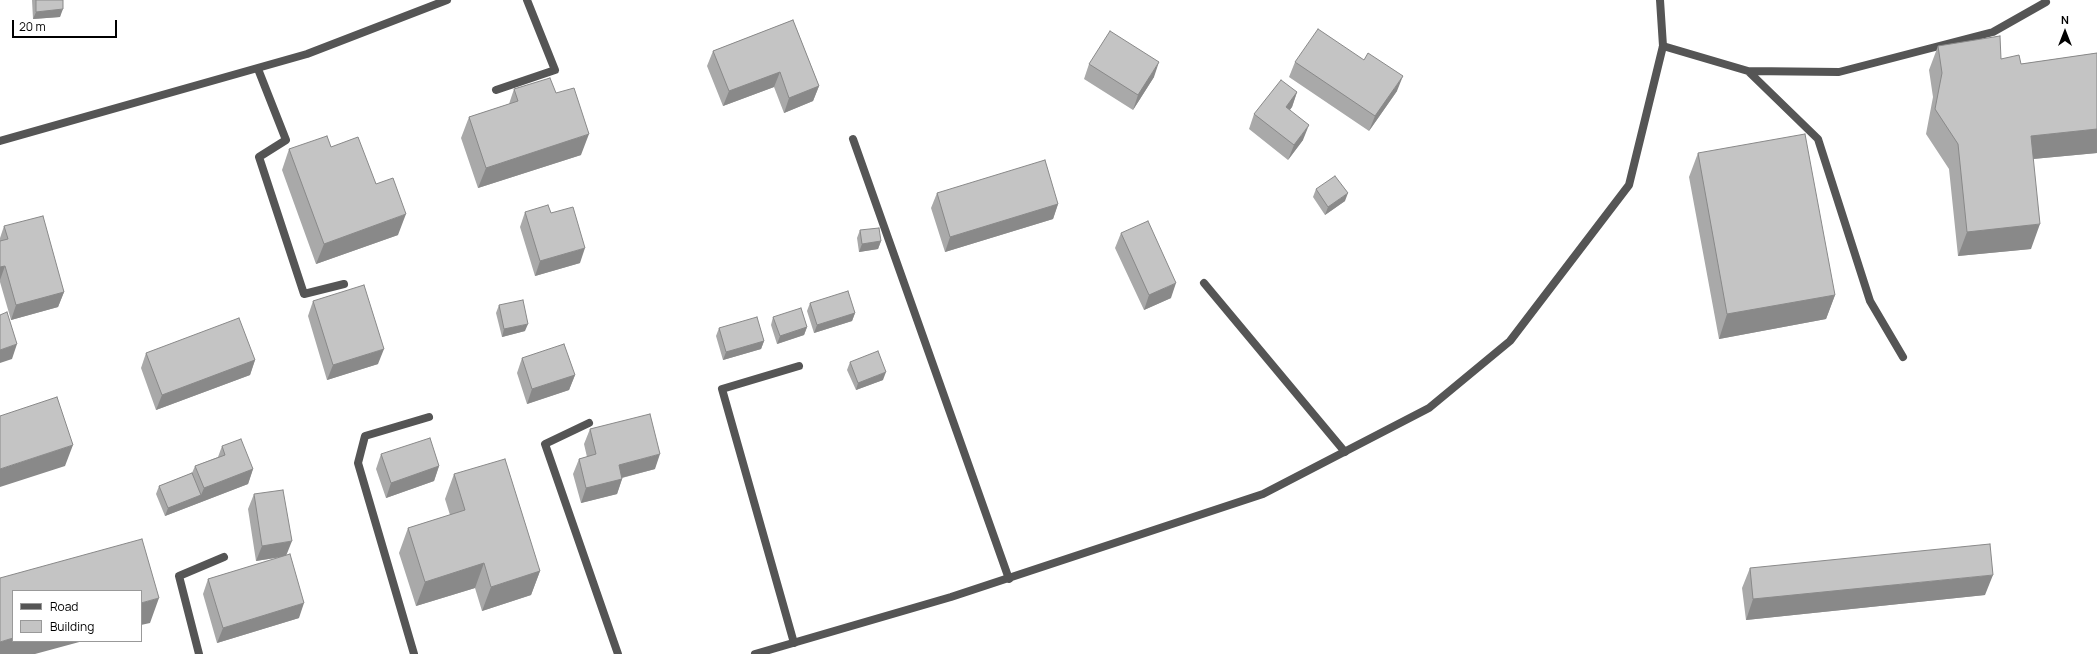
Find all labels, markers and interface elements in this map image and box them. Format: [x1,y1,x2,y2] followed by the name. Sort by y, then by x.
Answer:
[14,12,119,38] scale bar
[2045,12,2085,52] north arrow
[2061,12,2069,27] text: N
[19,18,46,35] text: 20 m
[12,590,142,642] legend
[50,598,78,615] text: Road
[50,618,94,635] text: Building

